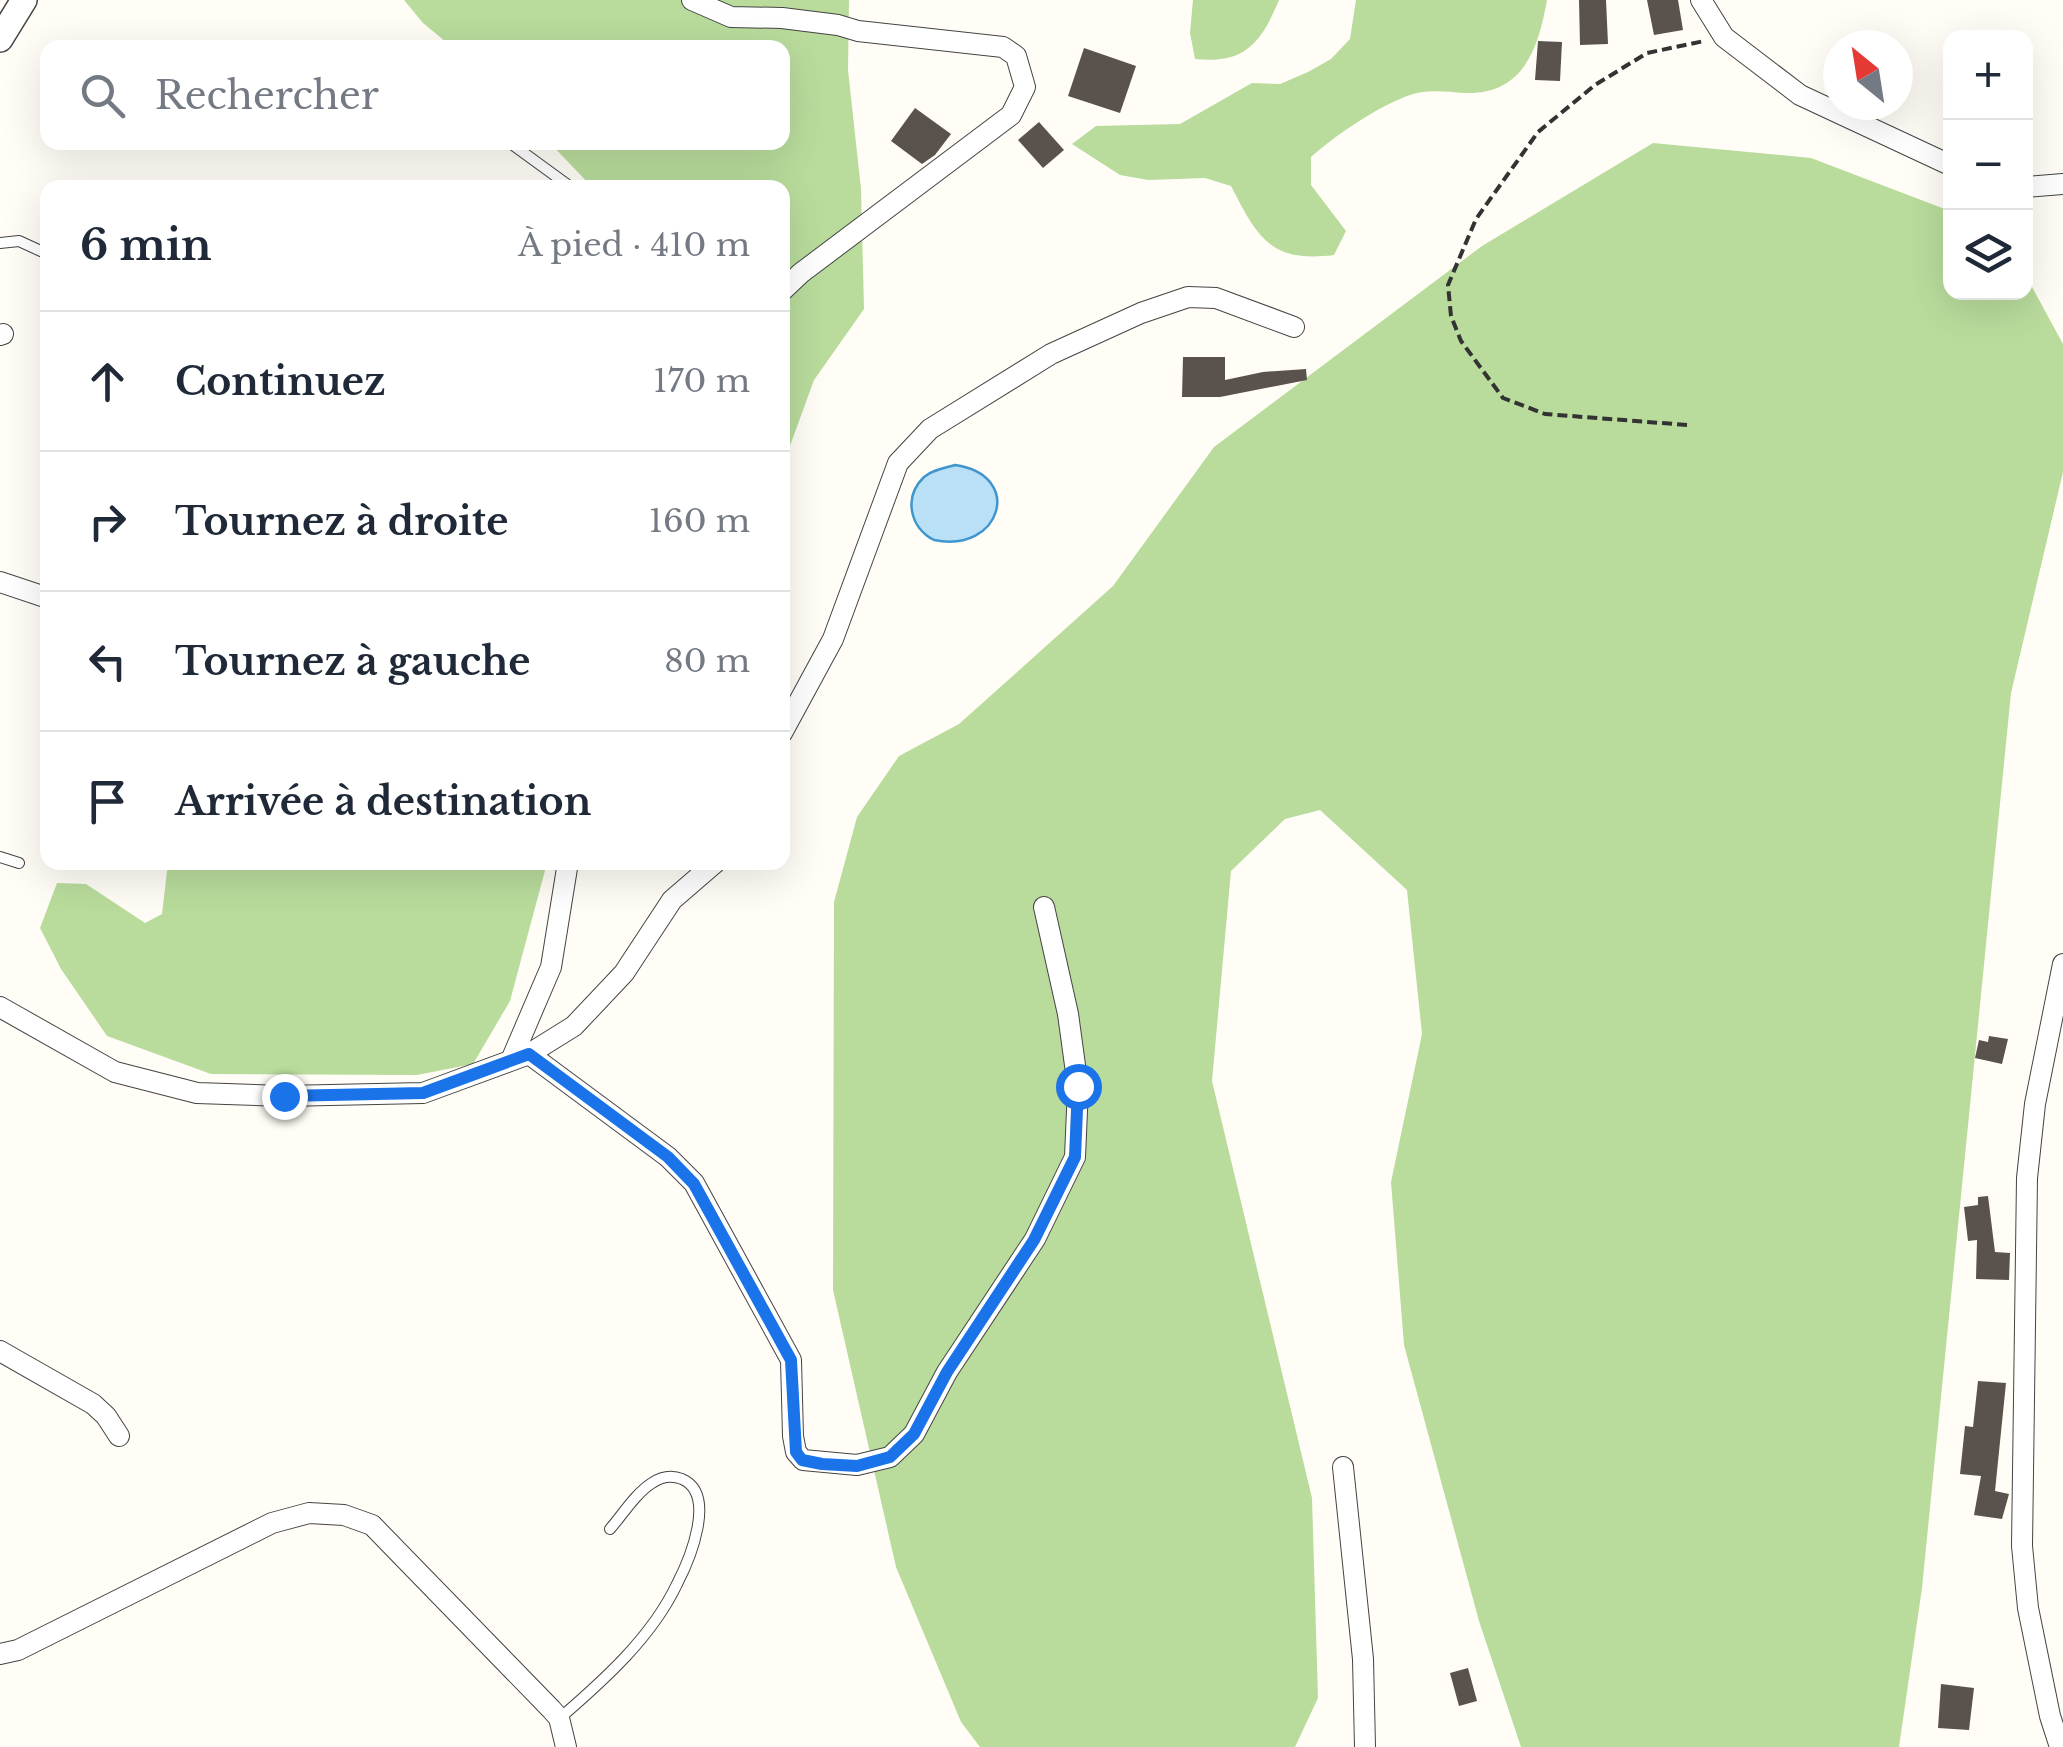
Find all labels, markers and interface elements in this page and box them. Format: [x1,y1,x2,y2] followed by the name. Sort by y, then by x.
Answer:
[1823,30,1913,120] north arrow
[1943,30,2033,300] map controls
[1943,30,2033,120] button: +
[40,40,790,150] search box
[75,68,130,123] icon: search
[155,72,379,119] text: Rechercher
[1943,120,2033,210] button: −
[1943,210,2033,300] button: layers
[80,219,212,271] text: 6 min
[518,225,750,265] text: À pied · 410 m
[80,354,135,409] icon: ahead
[175,358,386,405] text: Continuez
[653,361,750,401] text: 170 m
[80,494,135,549] icon: right
[175,498,508,545] text: Tournez à droite
[649,501,750,541] text: 160 m
[80,634,135,689] icon: left
[175,638,531,685] text: Tournez à gauche
[664,641,750,681] text: 80 m
[80,774,135,829] icon: arrive
[175,778,591,825] text: Arrivée à destination
[1056,1064,1102,1110] route start
[262,1074,308,1120] route end

